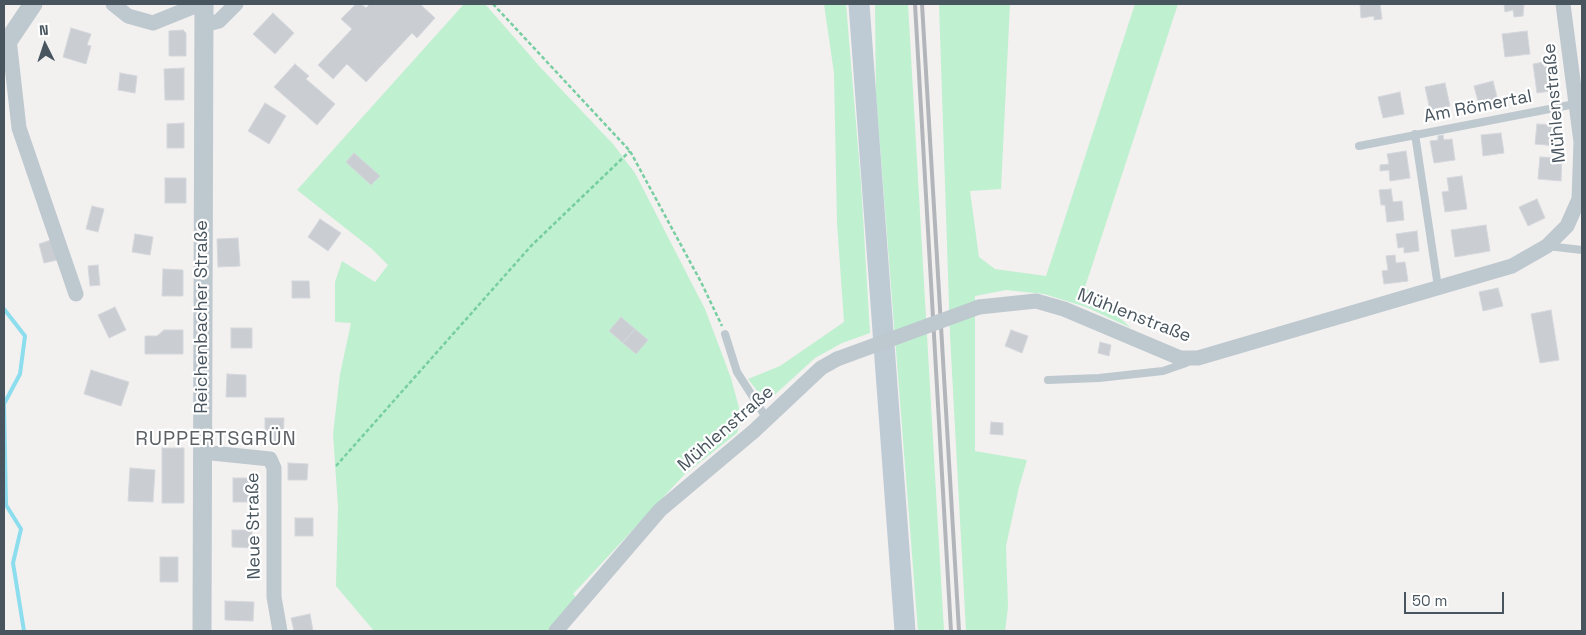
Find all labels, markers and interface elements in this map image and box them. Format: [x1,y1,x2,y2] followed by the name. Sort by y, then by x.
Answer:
[20,20,70,70] north arrow
[39,21,49,39] text: N
[1539,42,1571,164] street label: Mühlenstraße
[1422,86,1534,128] street label: Am Römertal
[191,220,213,414] street label: Reichenbacher Straße
[1074,284,1194,348] street label: Mühlenstraße
[674,381,778,477] street label: Mühlenstraße
[134,428,298,452] district label: RUPPERTSGRÜN
[242,472,266,580] street label: Neue Straße
[1406,582,1506,614] scale bar
[1412,591,1447,610] text: 50 m

